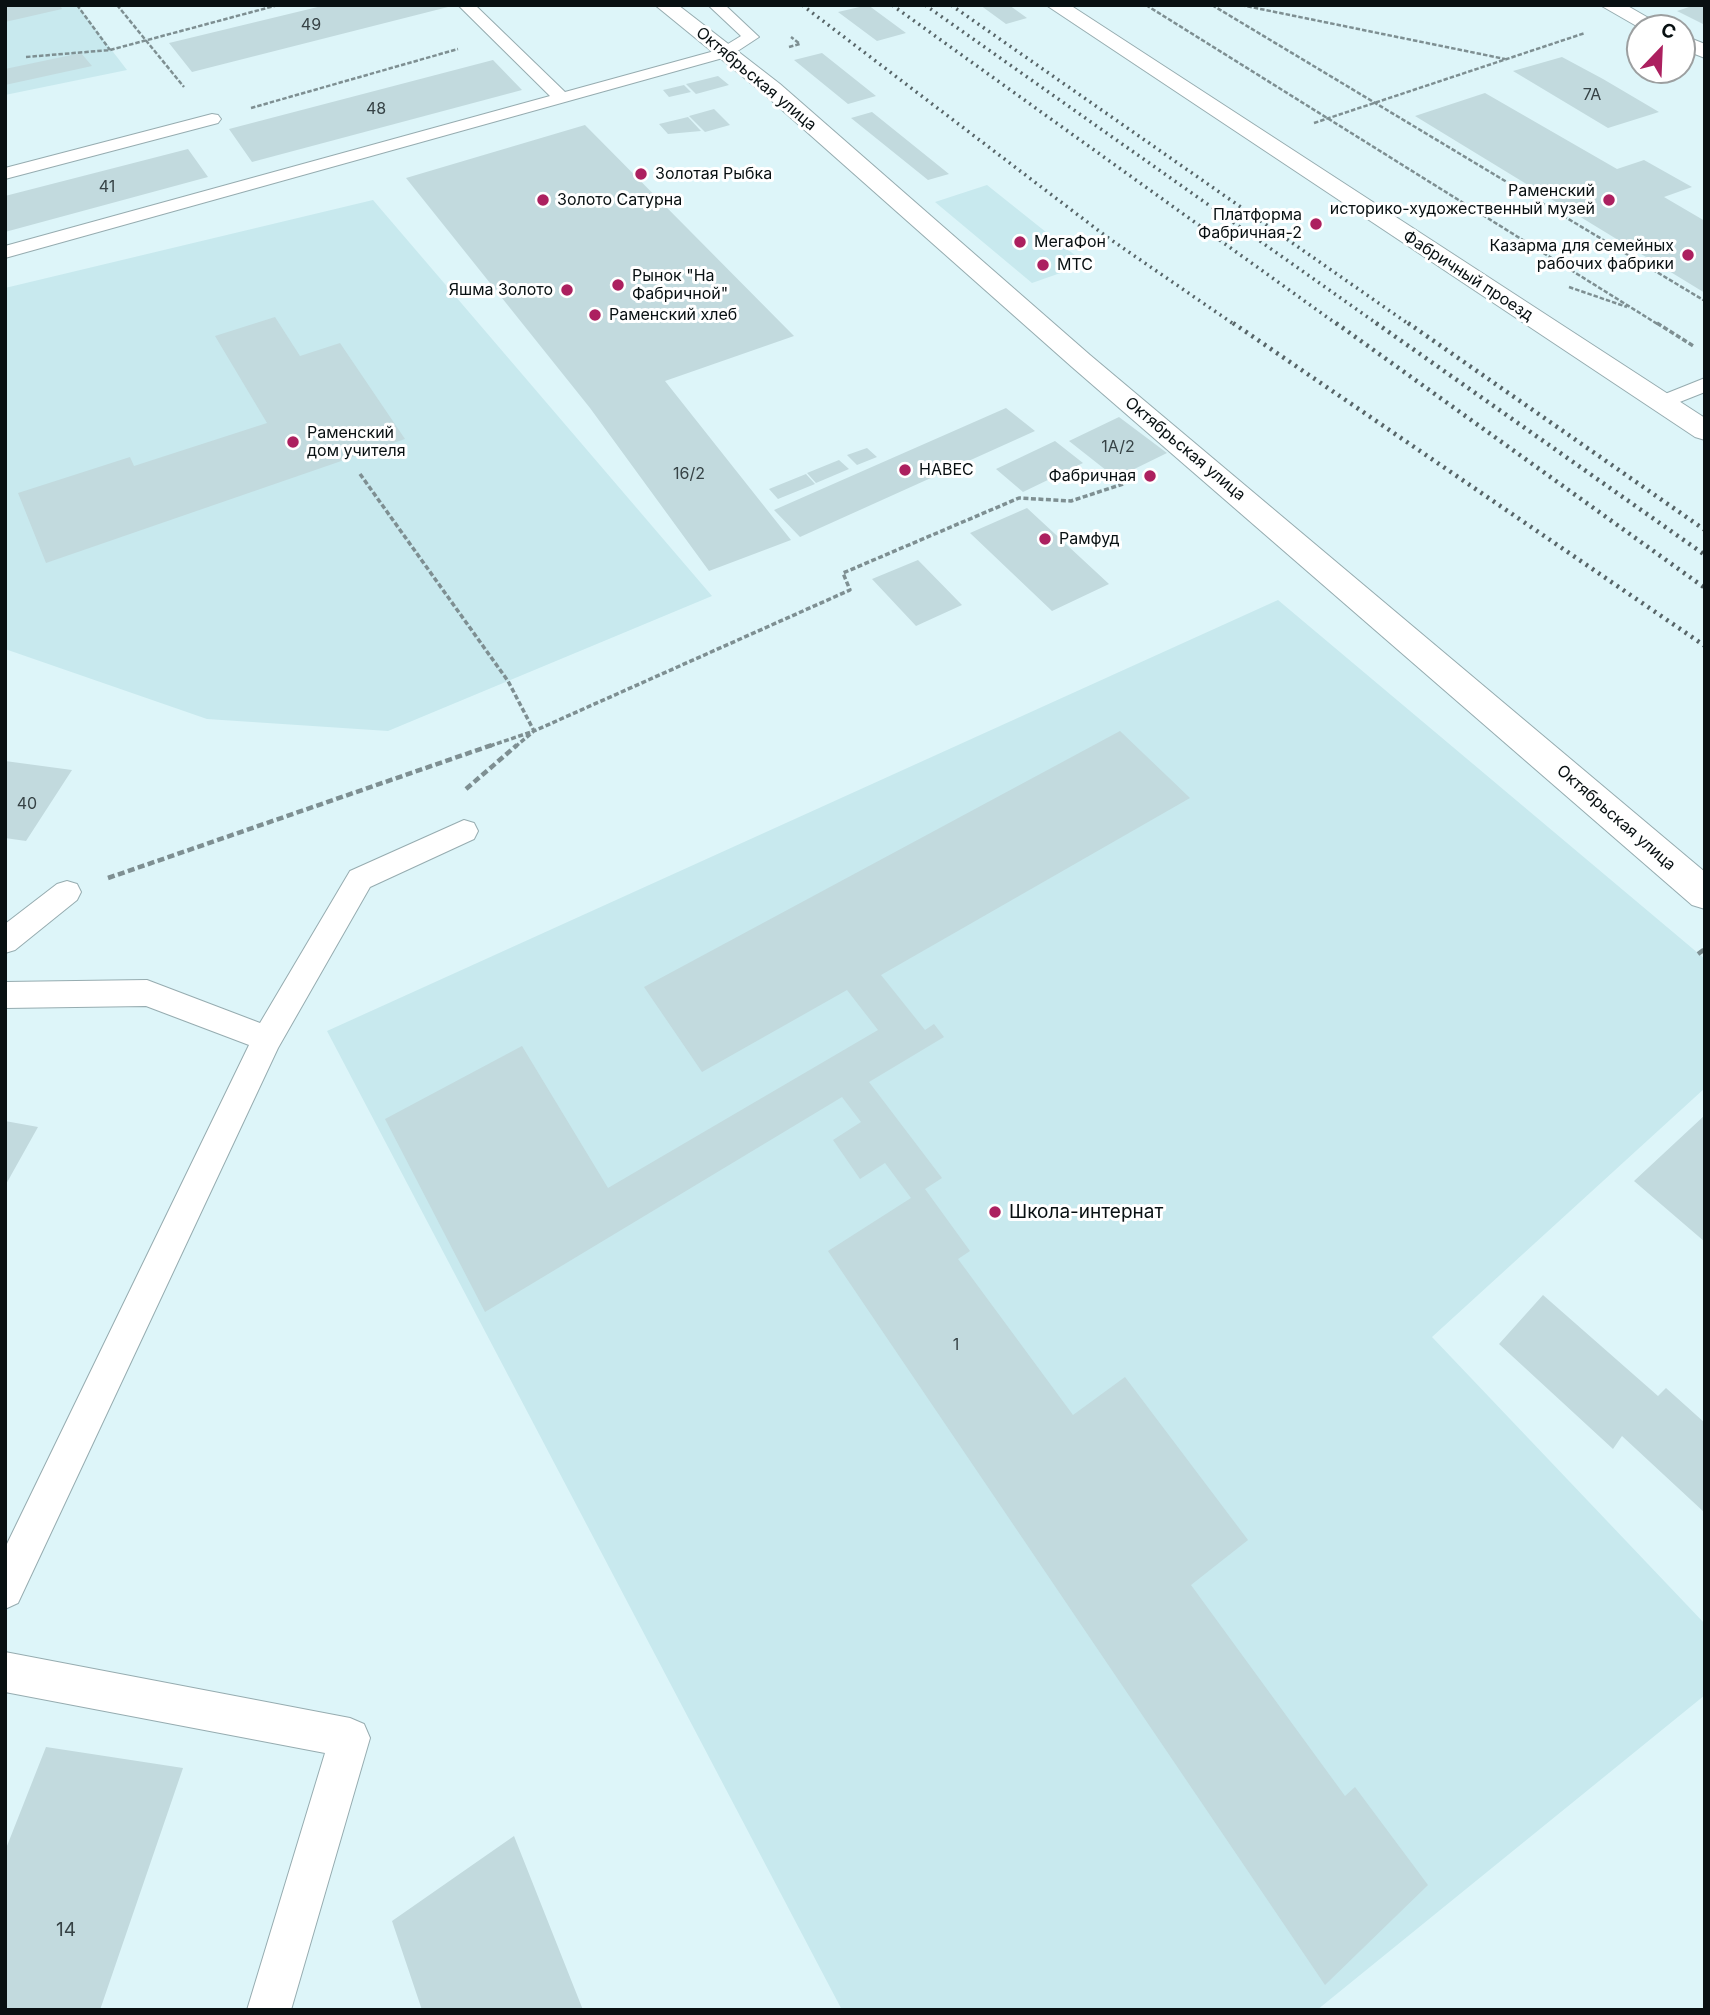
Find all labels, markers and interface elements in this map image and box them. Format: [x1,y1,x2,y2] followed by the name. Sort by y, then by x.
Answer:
[1626,14,1696,84] north arrow
[301,15,321,35] house number: 49
[1658,18,1680,44] text: С
[692,23,820,135] street label: Октябрьская улица
[1583,85,1601,105] house number: 7А
[366,99,386,119] house number: 48
[655,164,772,184] place label: Золотая Рыбка
[633,166,649,182] marker: Золотая Рыбка
[99,177,115,197] house number: 41
[1330,181,1595,219] place label: Раменский историко-художественный музей
[557,190,682,210] place label: Золото Сатурна
[535,192,551,208] marker: Золото Сатурна
[1601,192,1617,208] marker: Раменский историко-художественный музей
[1198,205,1302,243] place label: Платформа Фабричная-2
[1308,216,1324,232] marker: Платформа Фабричная-2
[1399,227,1537,325] street label: Фабричный проезд
[1034,232,1106,252] place label: МегаФон
[1012,234,1028,250] marker: МегаФон
[1490,236,1674,274] place label: Казарма для семейных рабочих фабрики
[1680,247,1696,263] marker: Казарма для семейных рабочих фабрики
[1057,255,1093,275] place label: МТС
[1035,257,1051,273] marker: МТС
[632,266,728,304] place label: Рынок "На Фабричной"
[610,277,626,293] marker: Рынок "На Фабричной"
[449,280,553,300] place label: Яшма Золото
[559,282,575,298] marker: Яшма Золото
[609,305,737,325] place label: Раменский хлеб
[587,307,603,323] marker: Раменский хлеб
[1121,393,1249,505] street label: Октябрьская улица
[307,423,406,461] place label: Раменский дом учителя
[285,434,301,450] marker: Раменский дом учителя
[1101,437,1135,457] house number: 1А/2
[919,460,974,480] place label: НАВЕС
[897,462,913,478] marker: НАВЕС
[673,464,705,484] house number: 16/2
[1048,466,1136,486] place label: Фабричная
[1142,468,1158,484] marker: Фабричная
[1059,529,1120,549] place label: Рамфуд
[1037,531,1053,547] marker: Рамфуд
[1553,761,1679,875] street label: Октябрьская улица
[17,794,37,814] house number: 40
[1009,1201,1163,1223] place label: Школа-интернат
[987,1204,1003,1220] marker: Школа-интернат
[953,1335,959,1355] house number: 1
[56,1919,76,1941] house number: 14

